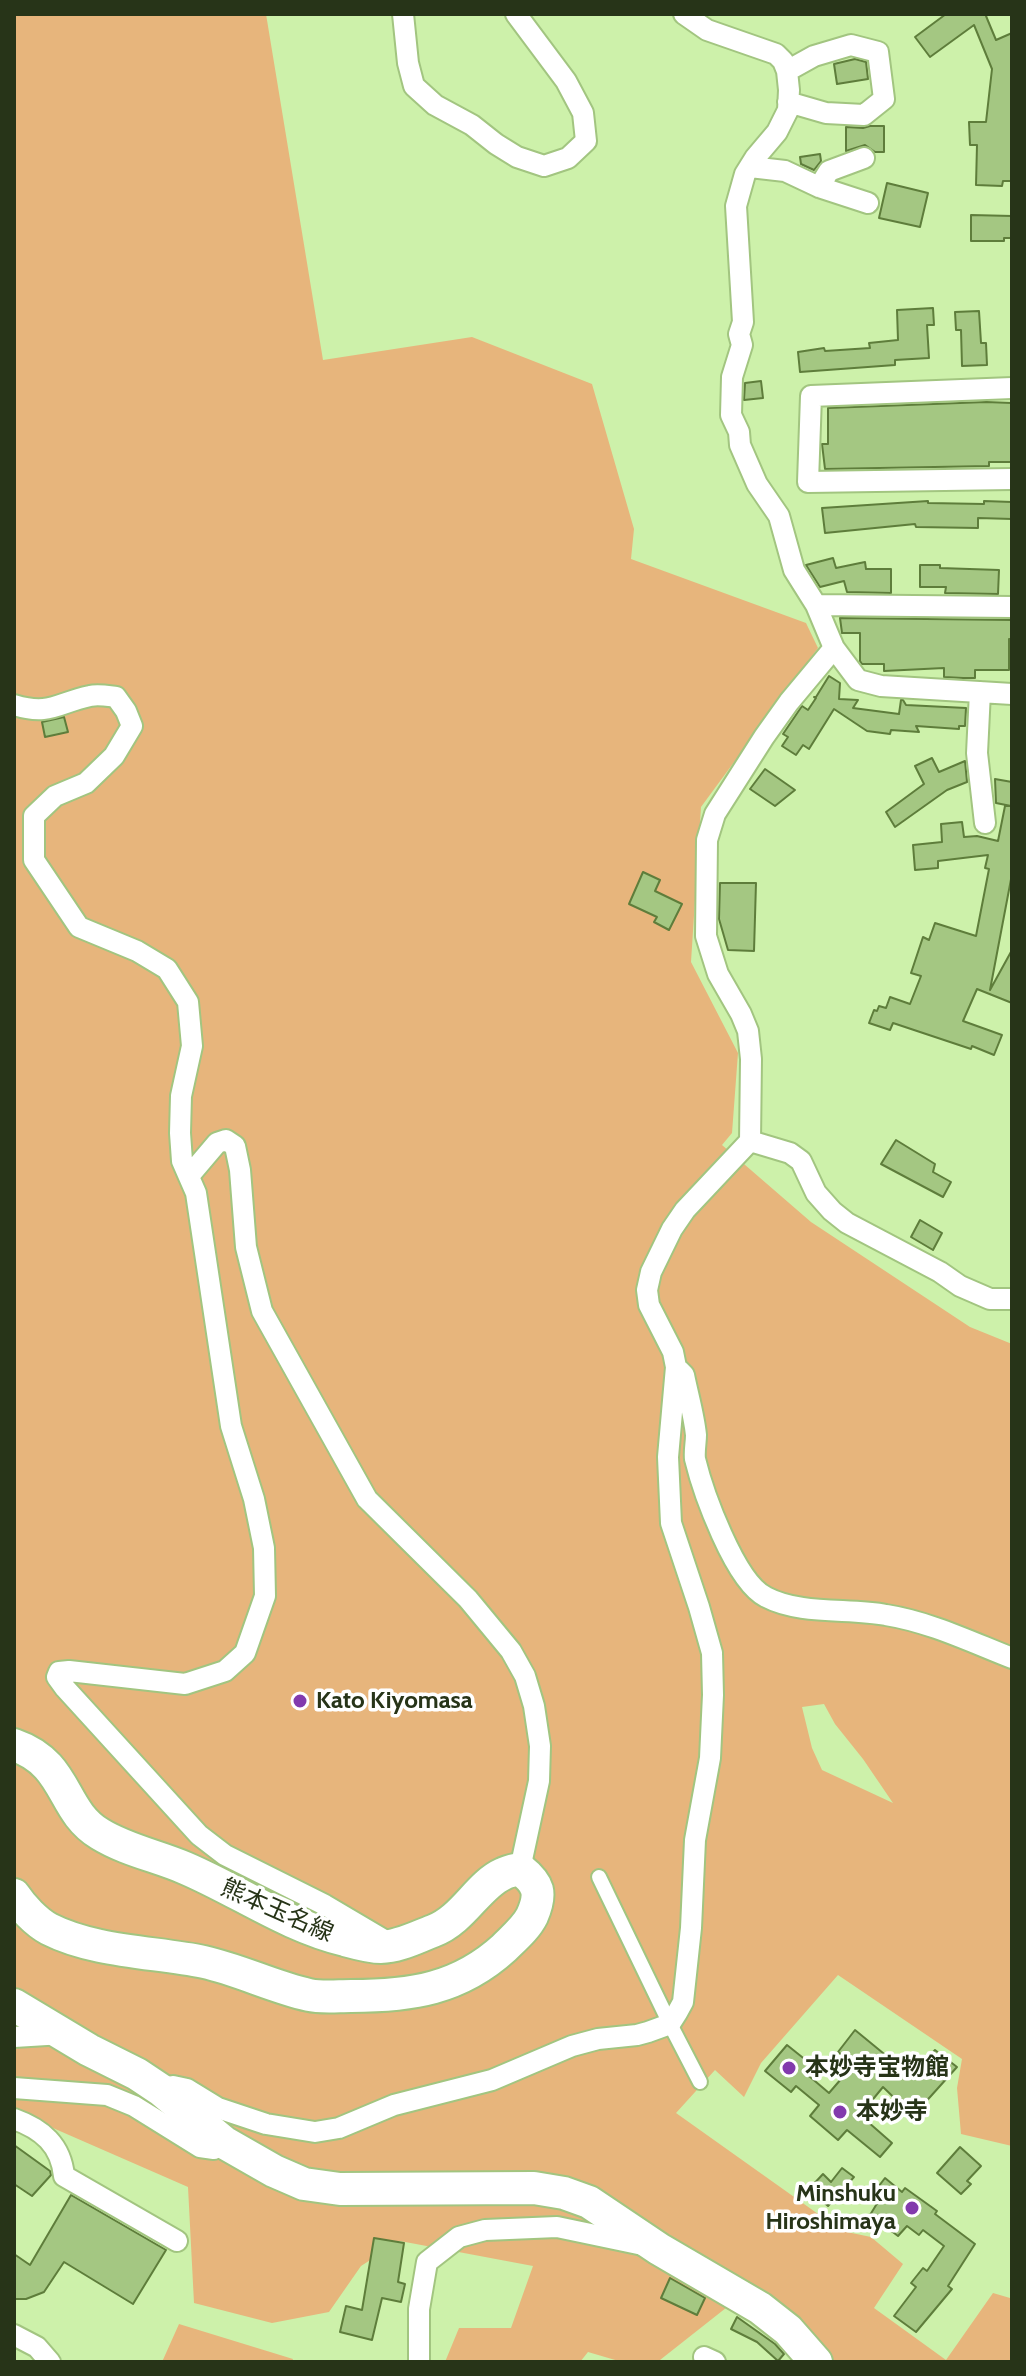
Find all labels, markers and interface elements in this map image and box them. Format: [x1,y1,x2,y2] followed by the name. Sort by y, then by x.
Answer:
[316,1687,473,1715] place label: Kato Kiyomasa
[291,1692,309,1710] marker: Kato Kiyomasa
[216,1873,338,1949] street label: 熊本玉名線
[805,2054,949,2082] place label: 本妙寺宝物館
[780,2059,798,2077] marker: 本妙寺宝物館
[856,2098,928,2126] place label: 本妙寺
[831,2103,849,2121] marker: 本妙寺
[765,2180,896,2236] place label: Minshuku Hiroshimaya
[903,2199,921,2217] marker: Minshuku Hiroshimaya

